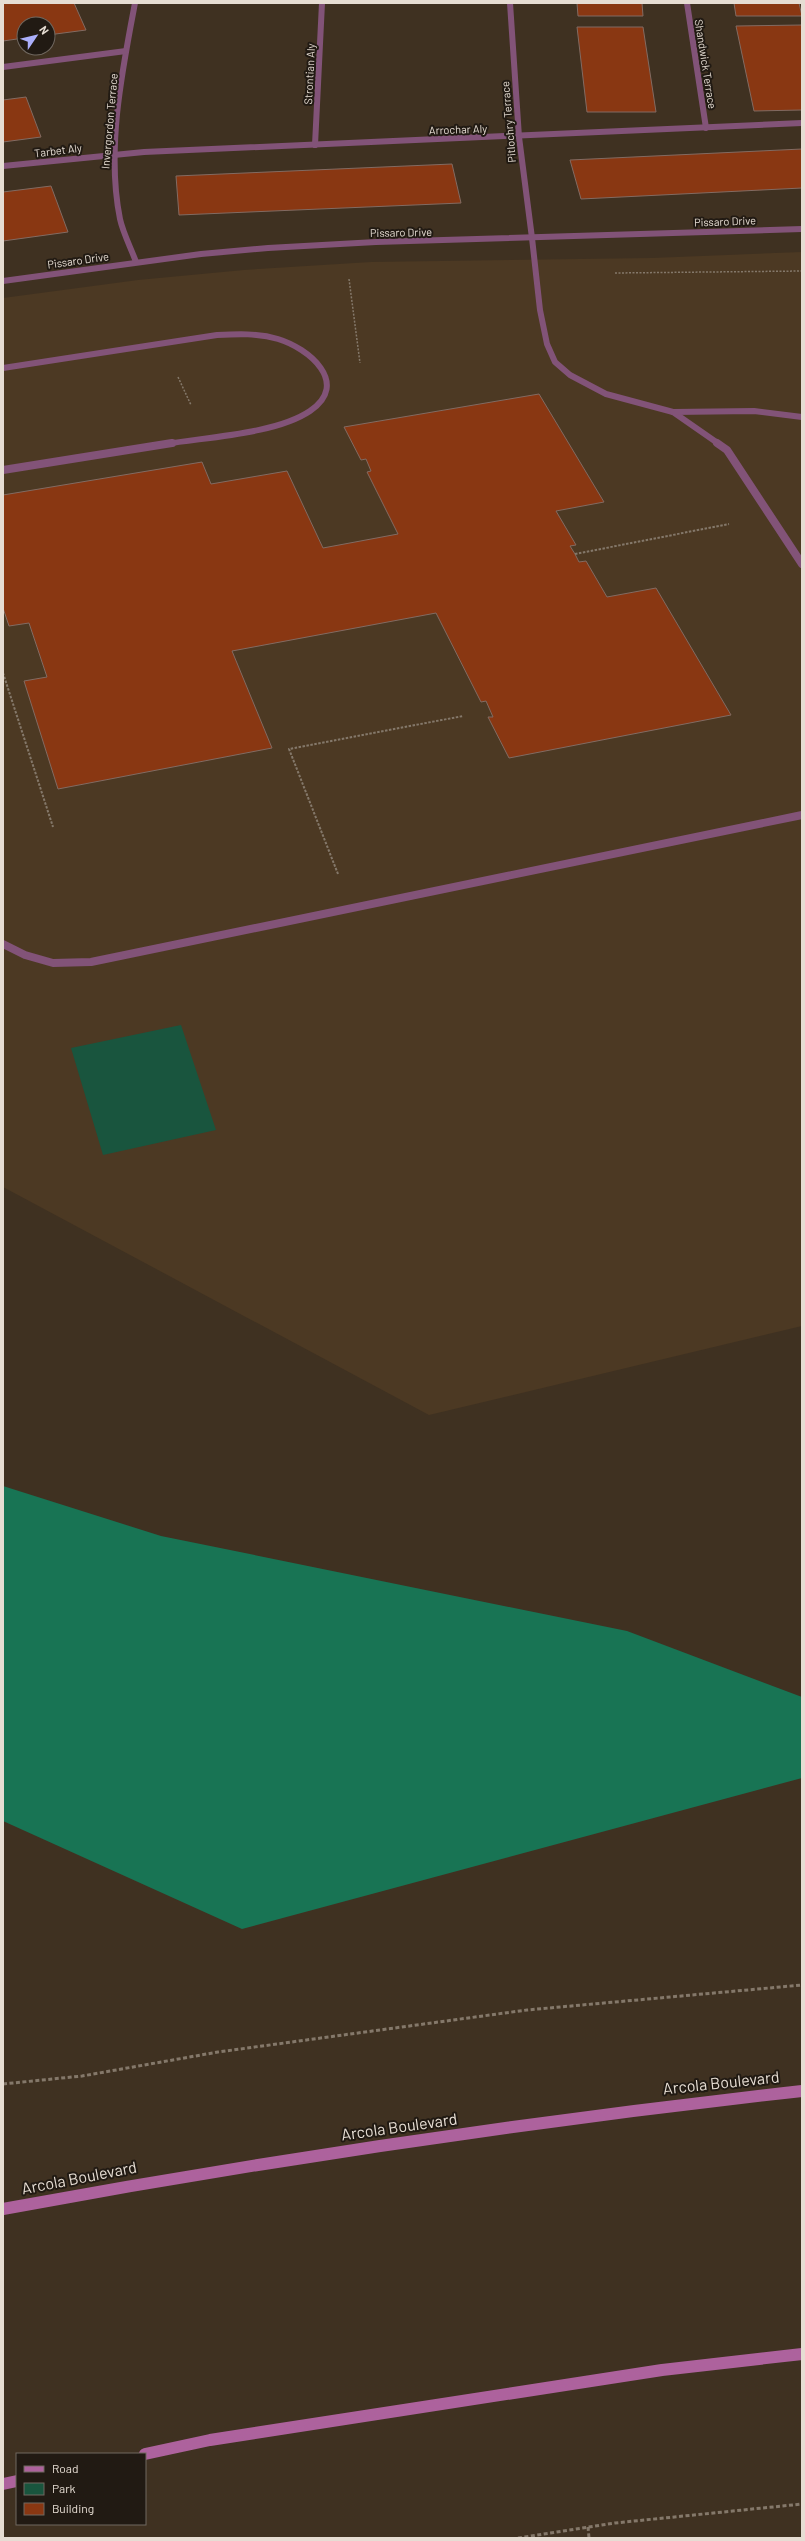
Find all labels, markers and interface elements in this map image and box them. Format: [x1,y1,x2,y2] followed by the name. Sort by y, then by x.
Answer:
[16,16,56,56] north arrow
[693,18,720,110] street label: Shandwick Terrace
[37,23,52,37] text: N
[301,43,317,105] street label: Strontian Aly
[98,73,120,169] street label: Invergordon Terrace
[498,81,518,163] street label: Pitlochry Terrace
[429,121,487,137] street label: Arrochar Aly
[33,141,83,159] street label: Tarbet Aly
[694,213,756,229] street label: Pissaro Drive
[370,225,432,239] street label: Pissaro Drive
[46,249,110,271] street label: Pissaro Drive
[662,2066,780,2098] street label: Arcola Boulevard
[340,2108,458,2144] street label: Arcola Boulevard
[20,2157,138,2197] street label: Arcola Boulevard
[16,2453,146,2525] legend
[52,2461,79,2475] text: Road
[52,2481,76,2495] text: Park
[52,2501,94,2515] text: Building

